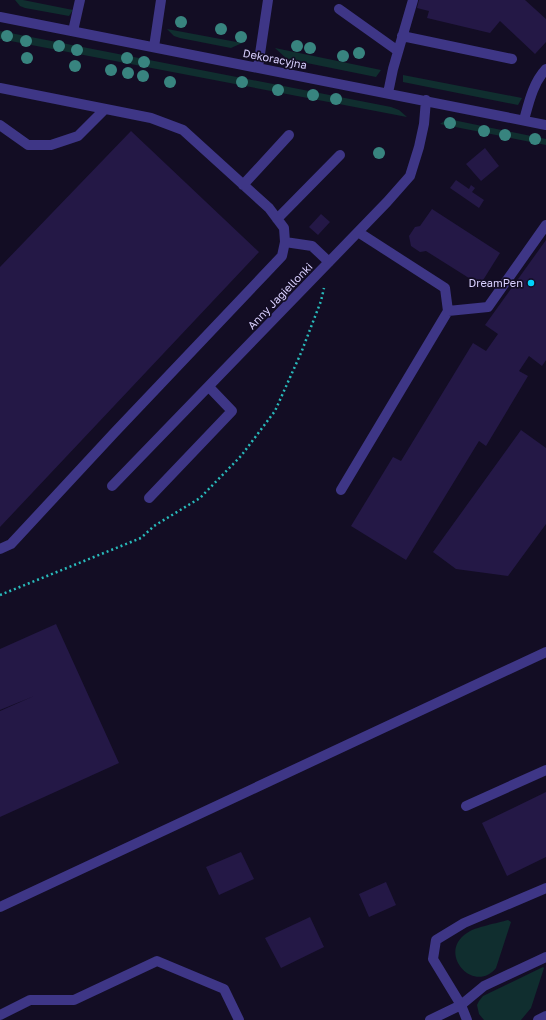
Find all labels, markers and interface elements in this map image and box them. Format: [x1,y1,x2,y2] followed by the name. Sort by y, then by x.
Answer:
[242,46,308,71] street label: Dekoracyjna
[245,260,315,332] street label: Anny Jagiellonki
[469,276,523,289] place label: DreamPen
[526,278,536,288] marker: DreamPen

